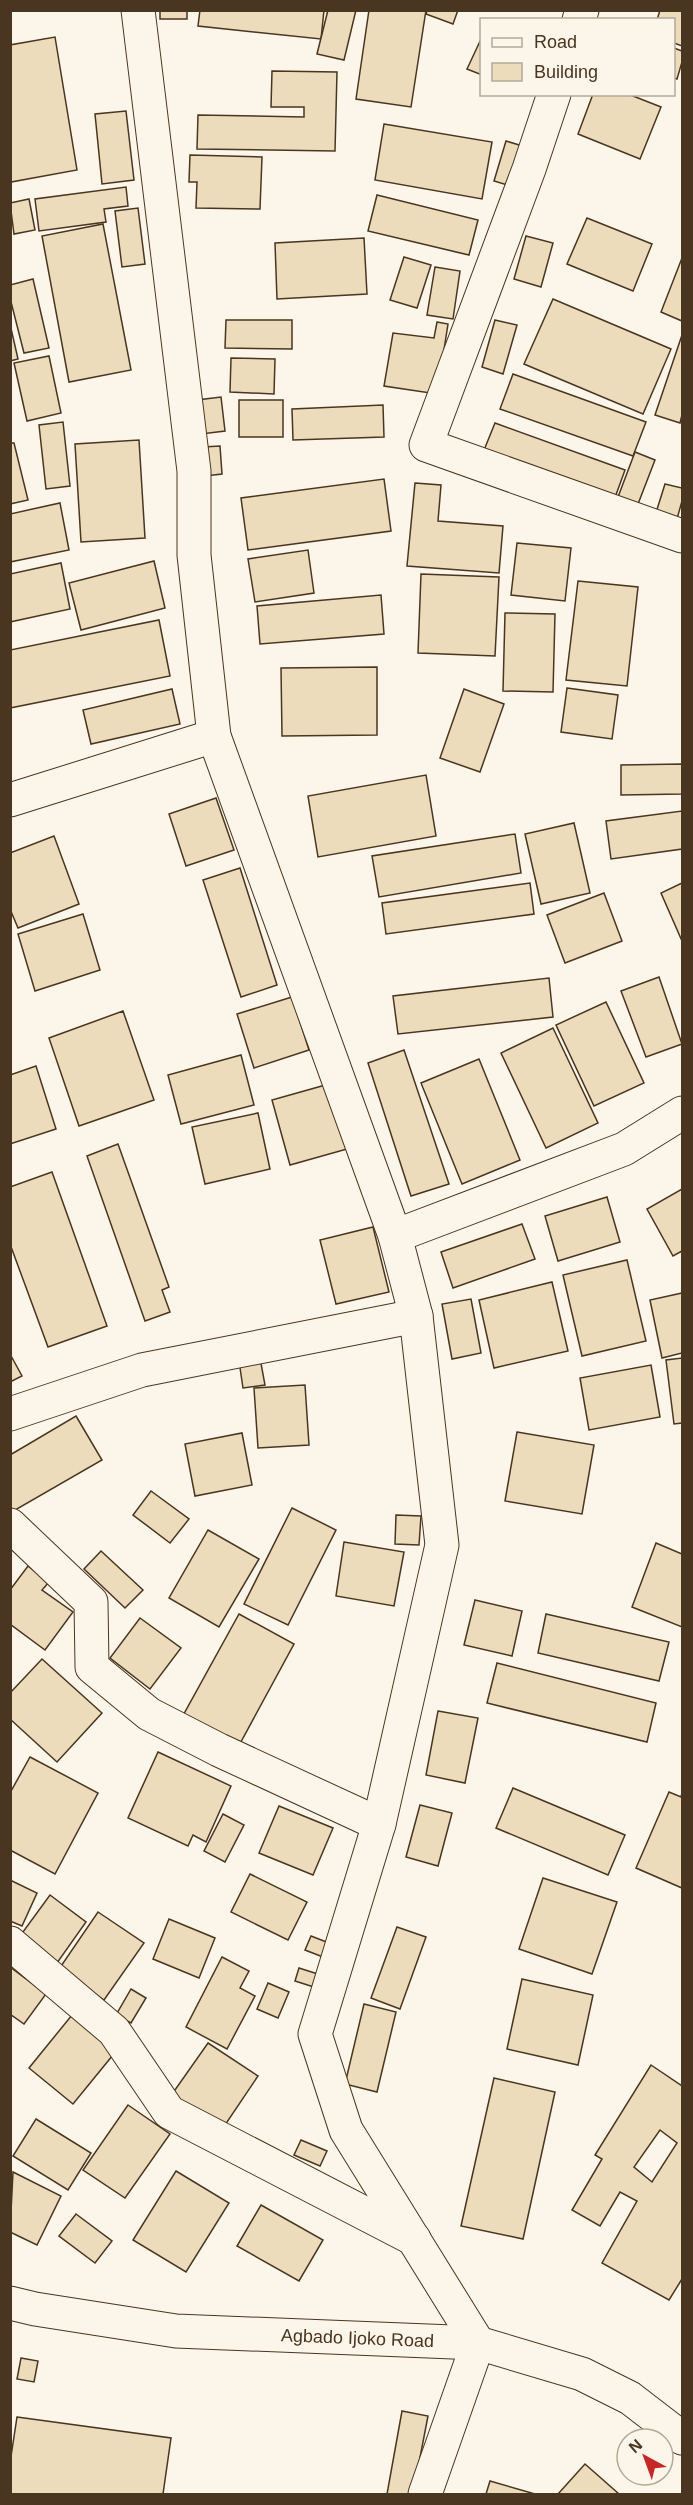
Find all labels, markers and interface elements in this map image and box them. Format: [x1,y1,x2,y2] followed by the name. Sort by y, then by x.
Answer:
[480,18,675,96] legend
[534,32,577,52] text: Road
[534,62,598,82] text: Building
[280,2325,434,2351] street label: Agbado Ijoko Road
[615,2427,675,2487] north arrow
[626,2436,645,2456] text: N

